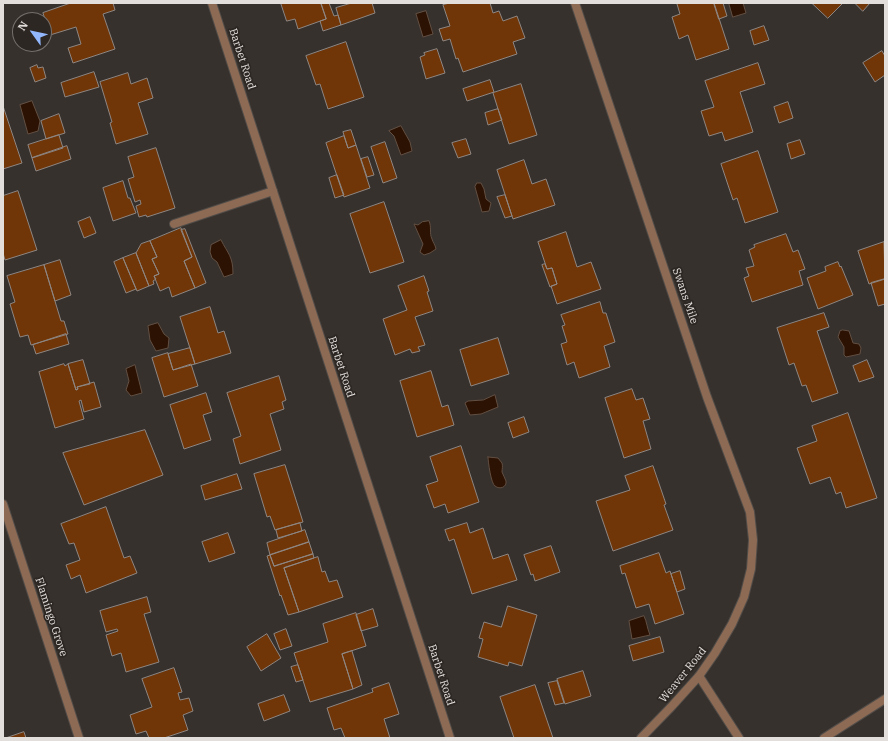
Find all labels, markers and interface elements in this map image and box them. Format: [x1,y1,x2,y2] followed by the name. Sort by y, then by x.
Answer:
[12,12,52,52] north arrow
[15,19,31,33] text: N
[226,27,258,91] street label: Barbet Road
[669,266,701,326] street label: Swans Mile
[325,335,357,399] street label: Barbet Road
[32,576,70,658] street label: Flamingo Grove
[425,643,457,707] street label: Barbet Road
[657,645,709,705] street label: Weaver Road

